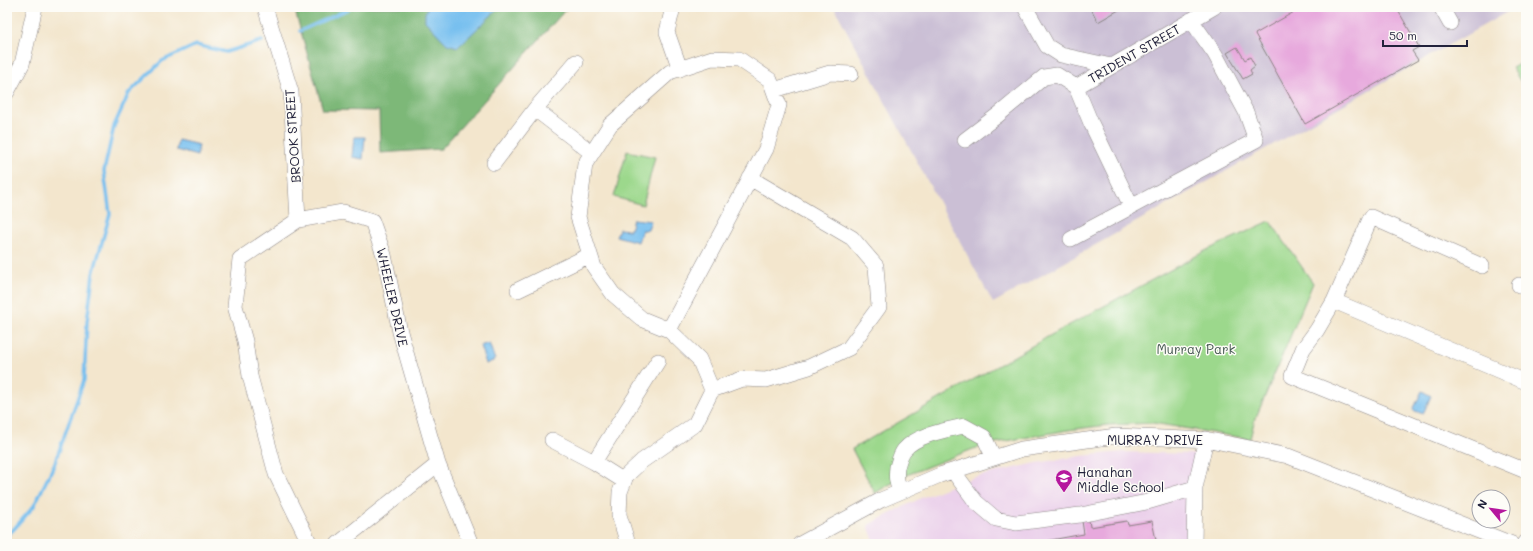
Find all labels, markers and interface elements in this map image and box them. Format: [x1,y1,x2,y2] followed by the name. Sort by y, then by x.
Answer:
[1085,20,1183,86] street label: TRIDENT STREET
[1383,22,1467,48] scale bar
[1389,27,1417,43] text: 50 m
[280,88,304,184] street label: BROOK STREET
[373,246,413,348] street label: WHEELER DRIVE
[1156,340,1236,357] park label: Murray Park
[1107,431,1203,448] street label: MURRAY DRIVE
[1077,463,1164,495] place label: Hanahan Middle School
[1054,468,1074,493] school or university icon: Hanahan Middle School
[1471,489,1511,529] north arrow
[1473,497,1490,511] text: N

